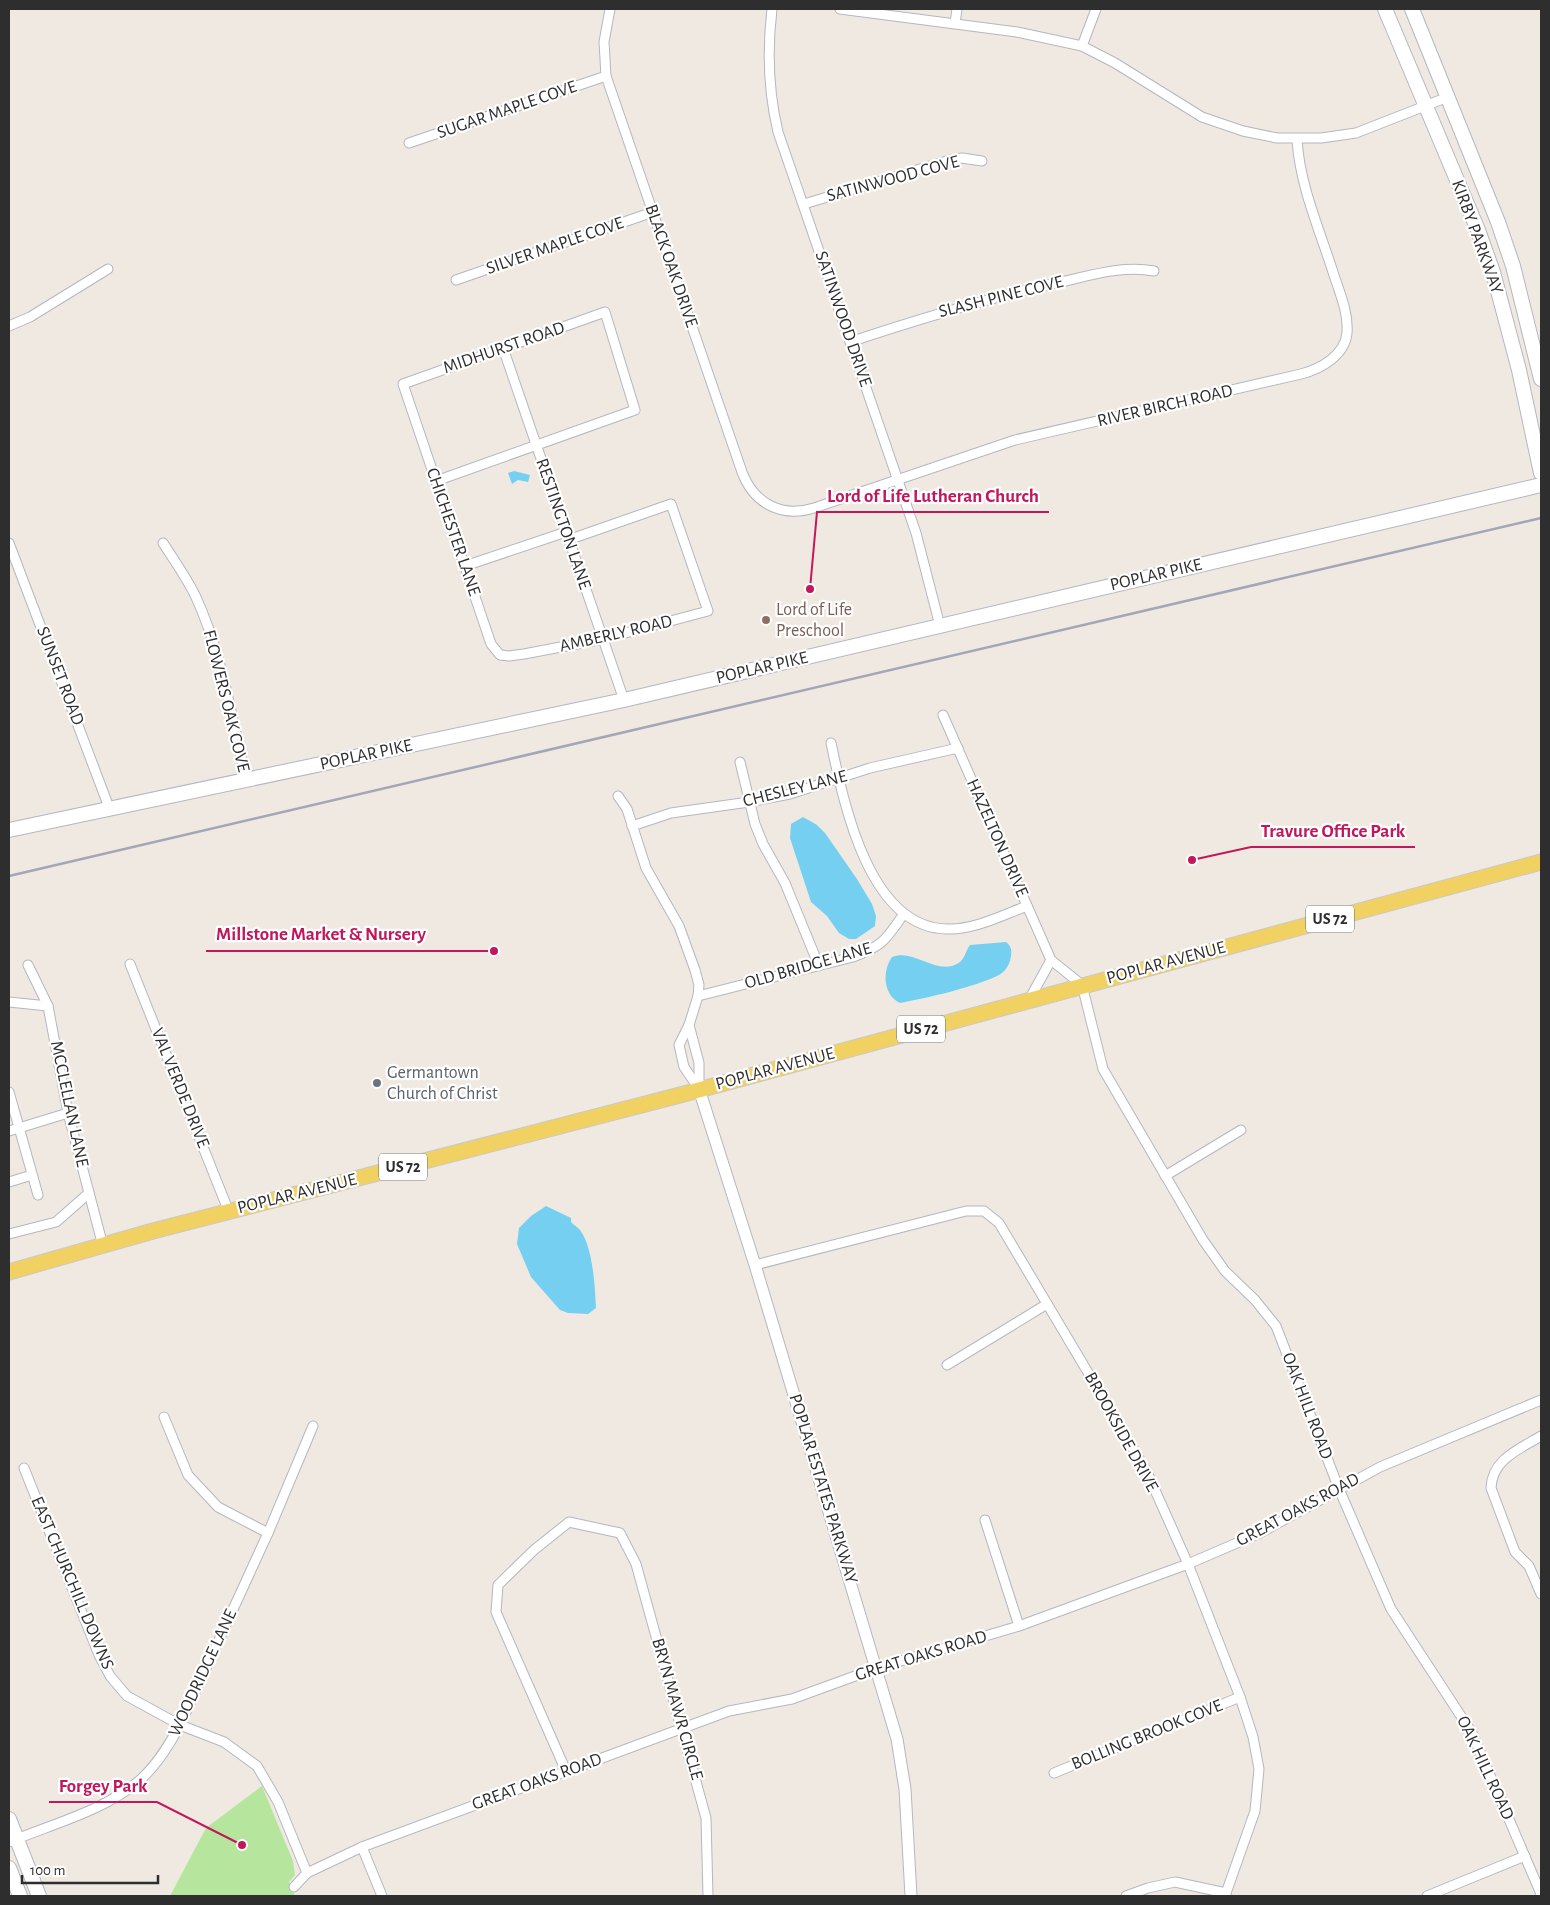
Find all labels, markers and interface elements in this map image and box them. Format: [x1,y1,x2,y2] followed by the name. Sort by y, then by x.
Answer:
[435,78,579,142] street label: SUGAR MAPLE COVE
[825,153,961,205] street label: SATINWOOD COVE
[1448,177,1506,297] street label: KIRBY PARKWAY
[642,202,701,330] street label: BLACK OAK DRIVE
[484,214,626,278] street label: SILVER MAPLE COVE
[811,249,875,389] street label: SATINWOOD DRIVE
[937,273,1065,321] street label: SLASH PINE COVE
[441,319,567,377] street label: MIDHURST ROAD
[1096,382,1234,430] street label: RIVER BIRCH ROAD
[532,456,594,592] street label: RESTINGTON LANE
[423,466,483,599] street label: CHICHESTER LANE
[817,478,1049,512] callout: Lord of Life Lutheran Church
[827,487,1039,506] text: Lord of Life Lutheran Church
[1108,556,1204,594] street label: POPLAR PIKE
[776,601,852,640] place label: Lord of Life Preschool
[558,612,674,656] street label: AMBERLY ROAD
[760,614,772,626] marker: Lord of Life Preschool
[33,624,87,728] street label: SUNSET ROAD
[200,628,252,774] street label: FLOWERS OAK COVE
[714,649,810,687] street label: POPLAR PIKE
[318,736,414,774] street label: POPLAR PIKE
[741,767,849,811] street label: CHESLEY LANE
[963,776,1031,900] street label: HAZELTON DRIVE
[1251,813,1415,847] callout: Travure Office Park
[1261,822,1406,841] text: Travure Office Park
[1306,906,1354,932] road number: US 72
[206,917,436,951] callout: Millstone Market & Nursery
[216,925,426,944] text: Millstone Market & Nursery
[1105,938,1228,987] street label: POPLAR AVENUE
[743,939,874,993] street label: OLD BRIDGE LANE
[897,1016,945,1042] road number: US 72
[148,1025,212,1151] street label: VAL VERDE DRIVE
[47,1039,91,1169] street label: MCCLELLAN LANE
[714,1044,837,1093] street label: POPLAR AVENUE
[387,1064,498,1103] place label: Germantown Church of Christ
[371,1077,383,1089] marker: Germantown Church of Christ
[379,1154,427,1180] road number: US 72
[236,1170,359,1217] street label: POPLAR AVENUE
[1278,1350,1336,1462] street label: OAK HILL ROAD
[1081,1369,1161,1495] street label: BROOKSIDE DRIVE
[786,1392,861,1587] street label: POPLAR ESTATES PARKWAY
[1233,1470,1363,1550] street label: GREAT OAKS ROAD
[27,1494,117,1672] street label: EAST CHURCHILL DOWNS
[166,1606,240,1739] street label: WOODRIDGE LANE
[853,1627,989,1685] street label: GREAT OAKS ROAD
[648,1636,706,1782] street label: BRYN MAWR CIRCLE
[1069,1696,1225,1774] street label: BOLLING BROOK COVE
[1453,1713,1517,1823] street label: OAK HILL ROAD
[470,1750,604,1814] street label: GREAT OAKS ROAD
[49,1768,157,1802] callout: Forgey Park
[59,1777,148,1796] text: Forgey Park
[22,1852,159,1884] scale bar
[30,1863,65,1878] text: 100 m

